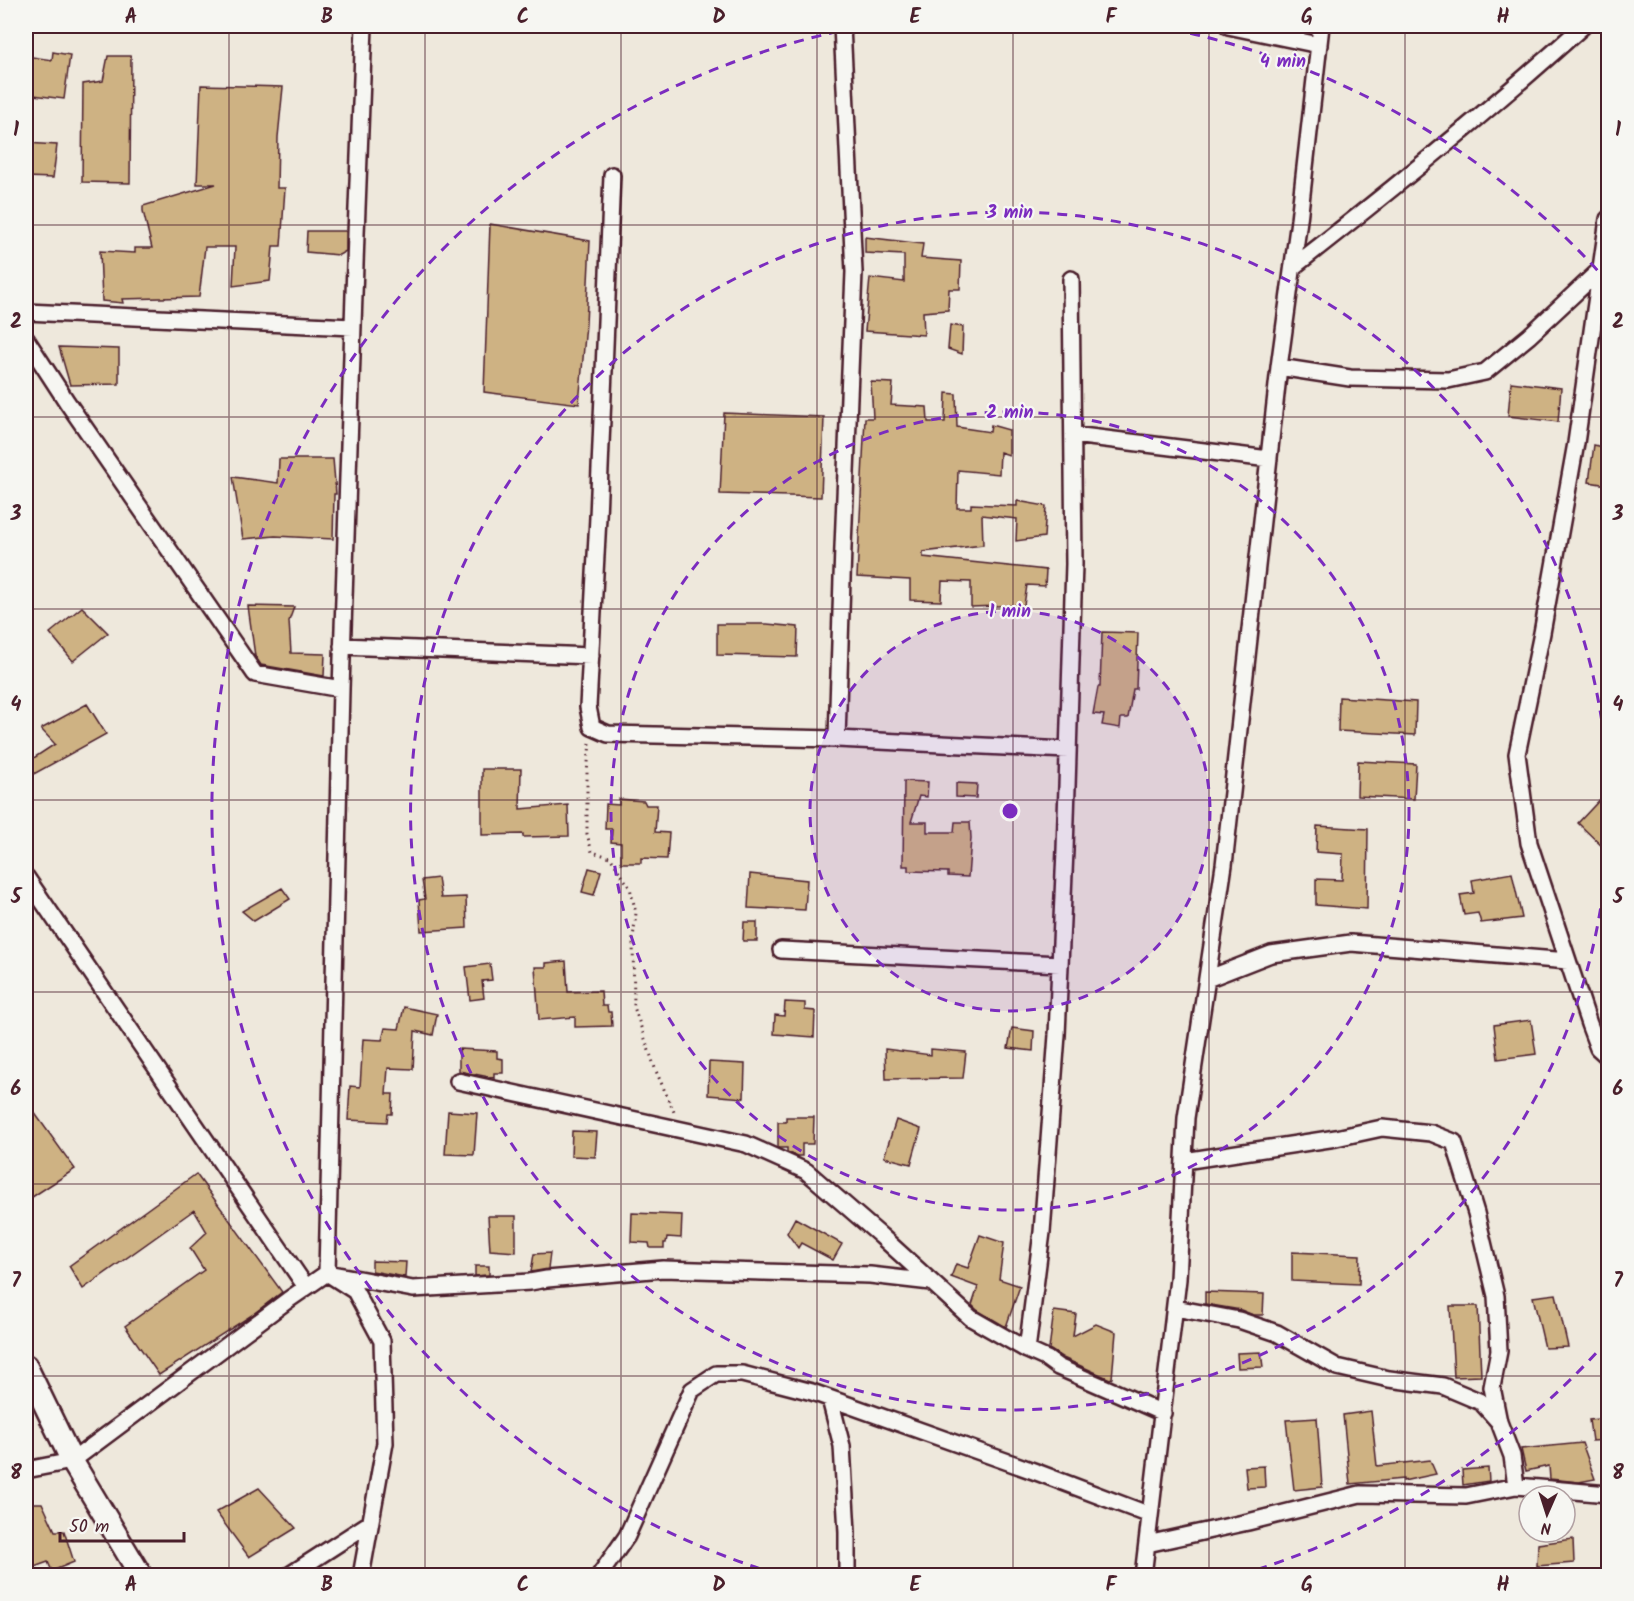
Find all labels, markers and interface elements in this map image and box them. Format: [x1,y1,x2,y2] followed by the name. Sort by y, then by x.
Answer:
[125,2,137,34] text: A
[321,2,333,34] text: B
[517,2,529,34] text: C
[712,2,726,34] text: D
[909,2,921,34] text: E
[1106,2,1118,34] text: F
[1301,2,1313,34] text: G
[1496,2,1510,34] text: H
[1260,48,1306,77] text: 4 min
[13,115,19,147] text: 1
[1615,115,1621,147] text: 1
[986,199,1033,228] text: 3 min
[10,307,22,339] text: 2
[1612,307,1624,339] text: 2
[987,399,1033,428] text: 2 min
[10,499,22,531] text: 3
[1612,499,1624,531] text: 3
[989,598,1031,627] text: 1 min
[11,690,22,722] text: 4
[1613,690,1624,722] text: 4
[1000,801,1020,821] centre of rings
[10,882,23,914] text: 5
[1612,882,1625,914] text: 5
[11,1074,22,1106] text: 6
[1613,1074,1624,1106] text: 6
[11,1266,21,1298] text: 7
[1613,1266,1623,1298] text: 7
[10,1458,22,1490] text: 8
[1612,1458,1624,1490] text: 8
[1517,1484,1577,1544] north arrow
[60,1505,184,1543] scale bar
[69,1513,109,1542] text: 50 m
[1541,1515,1552,1540] text: N
[125,1570,137,1601] text: A
[321,1570,333,1601] text: B
[517,1570,529,1601] text: C
[712,1570,726,1601] text: D
[909,1570,921,1601] text: E
[1106,1570,1118,1601] text: F
[1301,1570,1313,1601] text: G
[1496,1570,1510,1601] text: H

